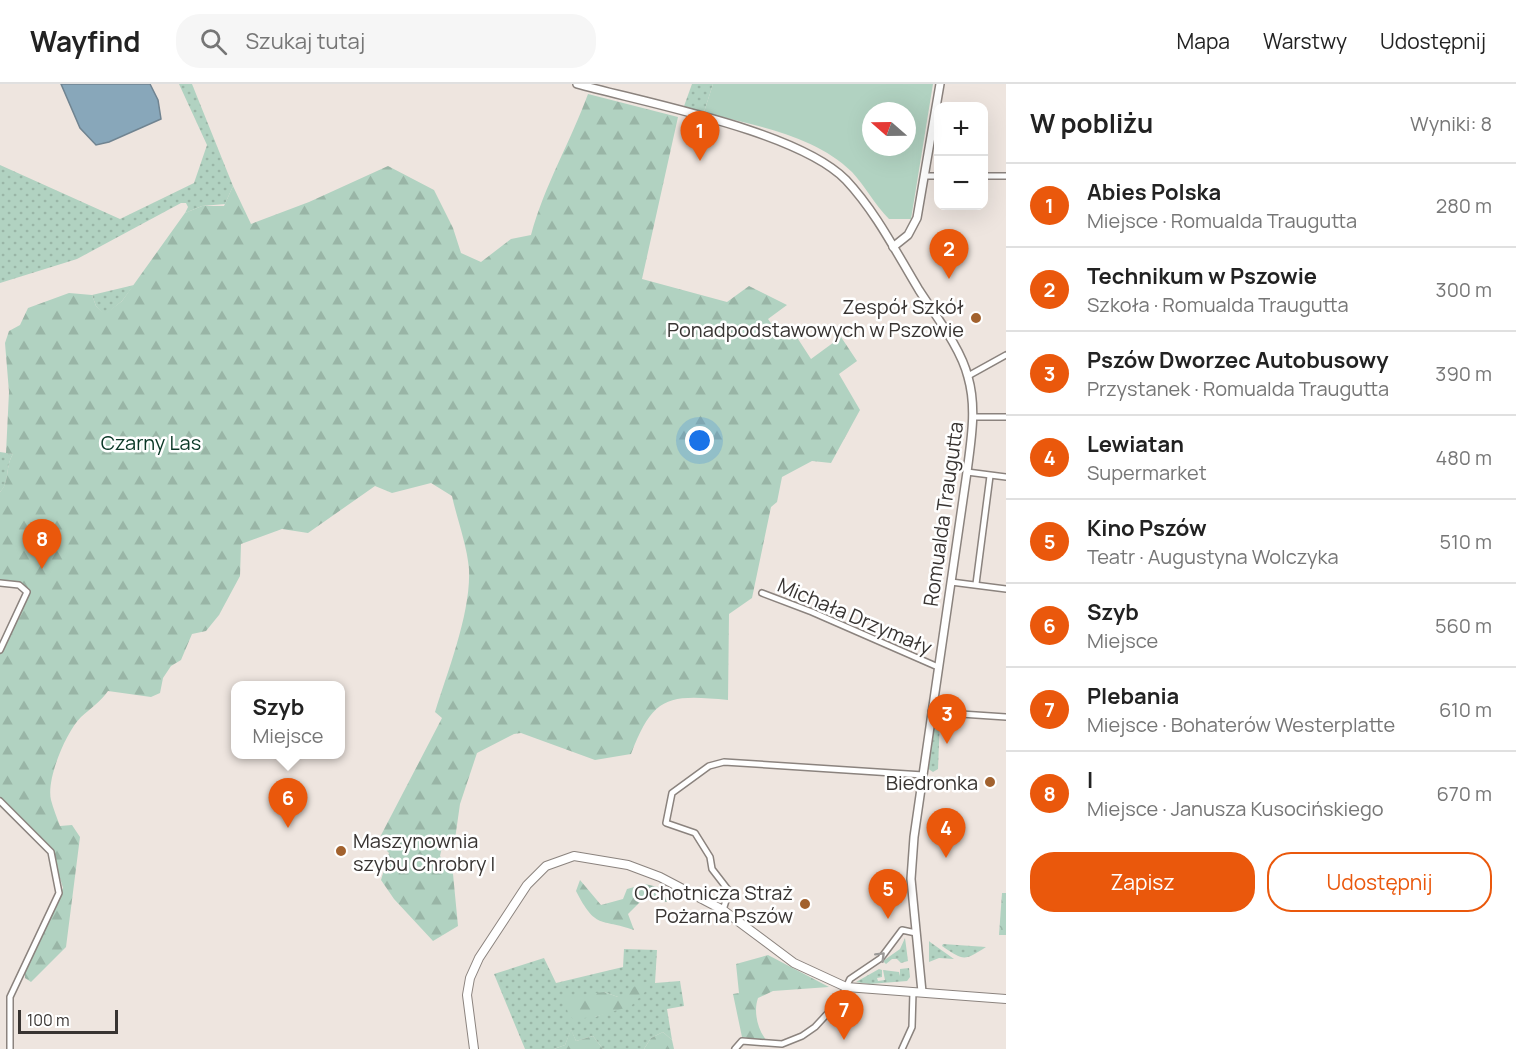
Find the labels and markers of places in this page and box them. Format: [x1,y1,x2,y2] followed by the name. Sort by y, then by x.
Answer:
[680,112,720,161] pin: 1
[930,230,968,279] pin: 2
[667,293,964,343] place label: Zespół Szkół Ponadpodstawowych w Pszowie
[969,311,983,325] marker: Zespół Szkół Ponadpodstawowych w Pszowie
[22,520,62,569] pin: 8
[928,694,966,744] pin: 3
[886,769,978,796] place label: Biedronka
[983,775,997,789] marker: Biedronka
[268,778,308,828] pin: 6
[926,808,966,858] pin: 4
[353,827,495,877] place label: Maszynownia szybu Chrobry I
[334,844,348,858] marker: Maszynownia szybu Chrobry I
[868,870,908,919] pin: 5
[634,879,793,929] place label: Ochotnicza Straż Pożarna Pszów
[798,897,812,911] marker: Ochotnicza Straż Pożarna Pszów
[824,990,864,1040] pin: 7

